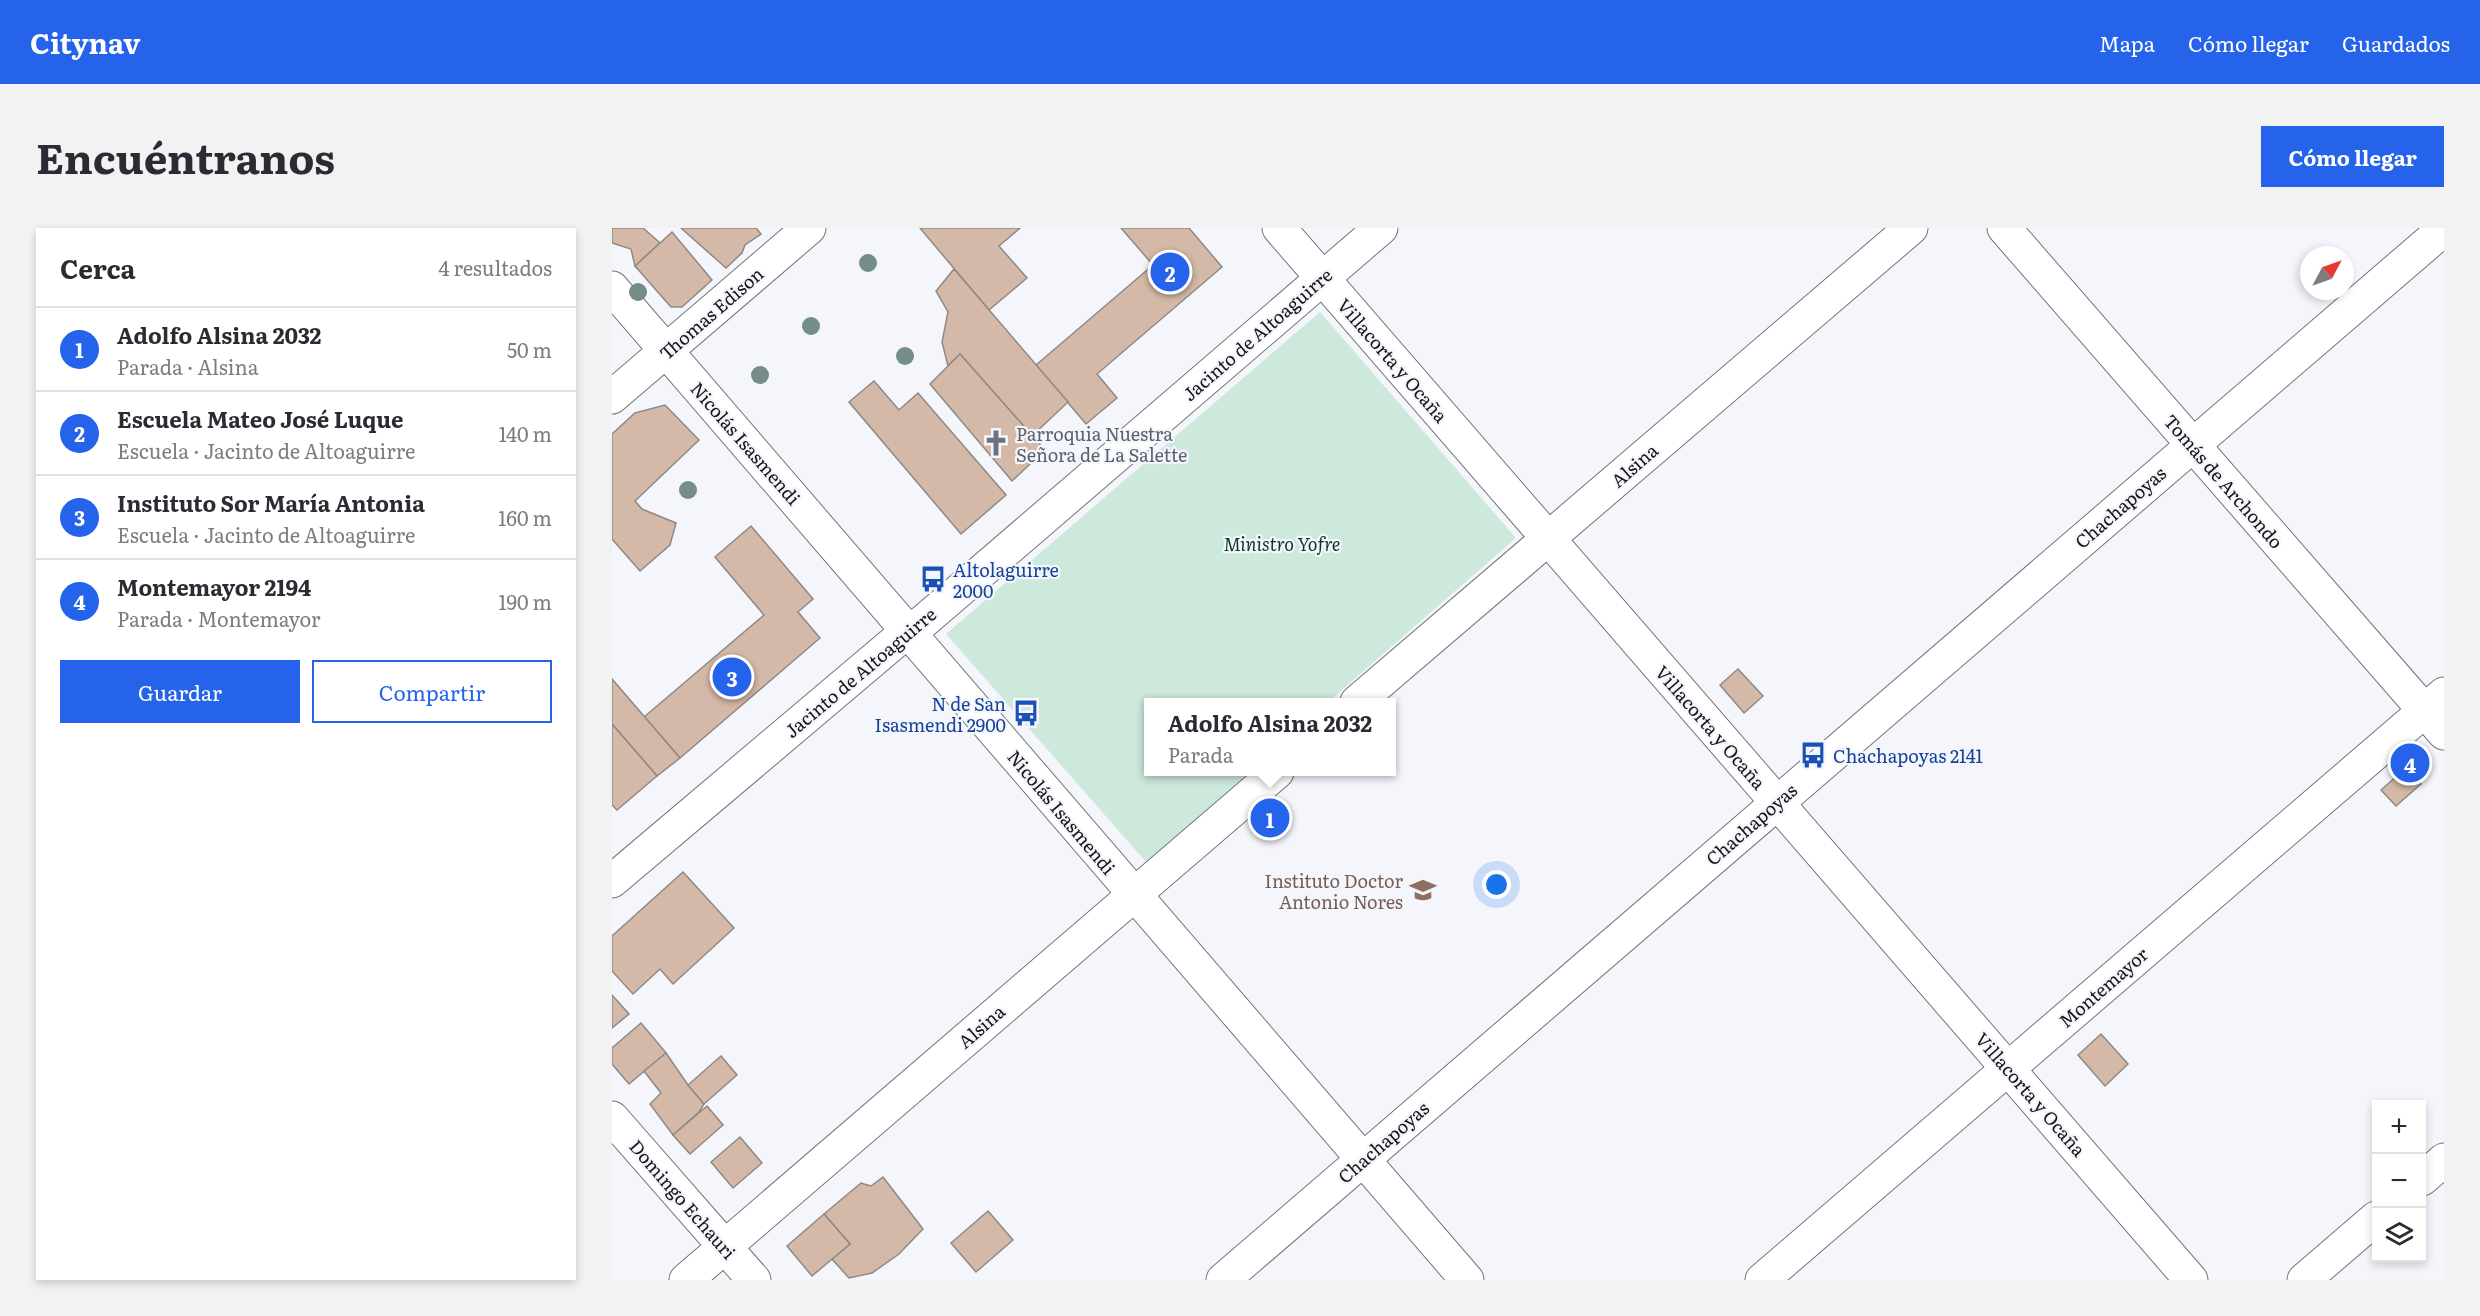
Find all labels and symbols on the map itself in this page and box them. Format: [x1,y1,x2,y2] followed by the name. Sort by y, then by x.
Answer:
[2300,246,2354,300] north arrow
[1150,250,1190,294] pin: 2
[653,260,769,366] street label: Thomas Edison
[1176,261,1338,407] street label: Jacinto de Altoaguirre
[1331,292,1455,428] street label: Villacorta y Ocaña
[685,375,807,511] street label: Nicolás Isasmendi
[2158,408,2290,554] street label: Tomás de Archondo
[1016,420,1187,468] place label: Parroquia Nuestra Señora de La Salette
[981,428,1011,458] church icon: Parroquia Nuestra Señora de La Salette
[1604,437,1664,493] street label: Alsina
[2068,460,2172,554] street label: Chachapoyas
[1224,530,1340,557] park label: Ministro Yofre
[953,556,1059,604] place label: Altolaguirre 2000
[918,564,948,594] bus stop icon: Altolaguirre 2000
[778,600,942,744] street label: Jacinto de Altoaguirre
[712,654,752,700] pin: 3
[1649,659,1773,795] street label: Villacorta y Ocaña
[875,690,1006,738] place label: N de San Isasmendi 2900
[1011,698,1041,728] bus stop icon: N de San Isasmendi 2900
[1798,740,1828,770] bus stop icon: Chachapoyas 2141
[2390,740,2430,786] pin: 4
[1833,742,1983,769] place label: Chachapoyas 2141
[1002,744,1122,880] street label: Nicolás Isasmendi
[1699,777,1803,871] street label: Chachapoyas
[1250,796,1290,840] pin: 1
[1265,867,1403,915] place label: Instituto Doctor Antonio Nores
[1482,870,1511,899] your location
[1408,875,1438,905] school or university icon: Instituto Doctor Antonio Nores
[2052,940,2154,1034] street label: Montemayor
[951,998,1011,1054] street label: Alsina
[1969,1026,2093,1162] street label: Villacorta y Ocaña
[1331,1095,1435,1189] street label: Chachapoyas
[623,1133,743,1265] street label: Domingo Echauri

